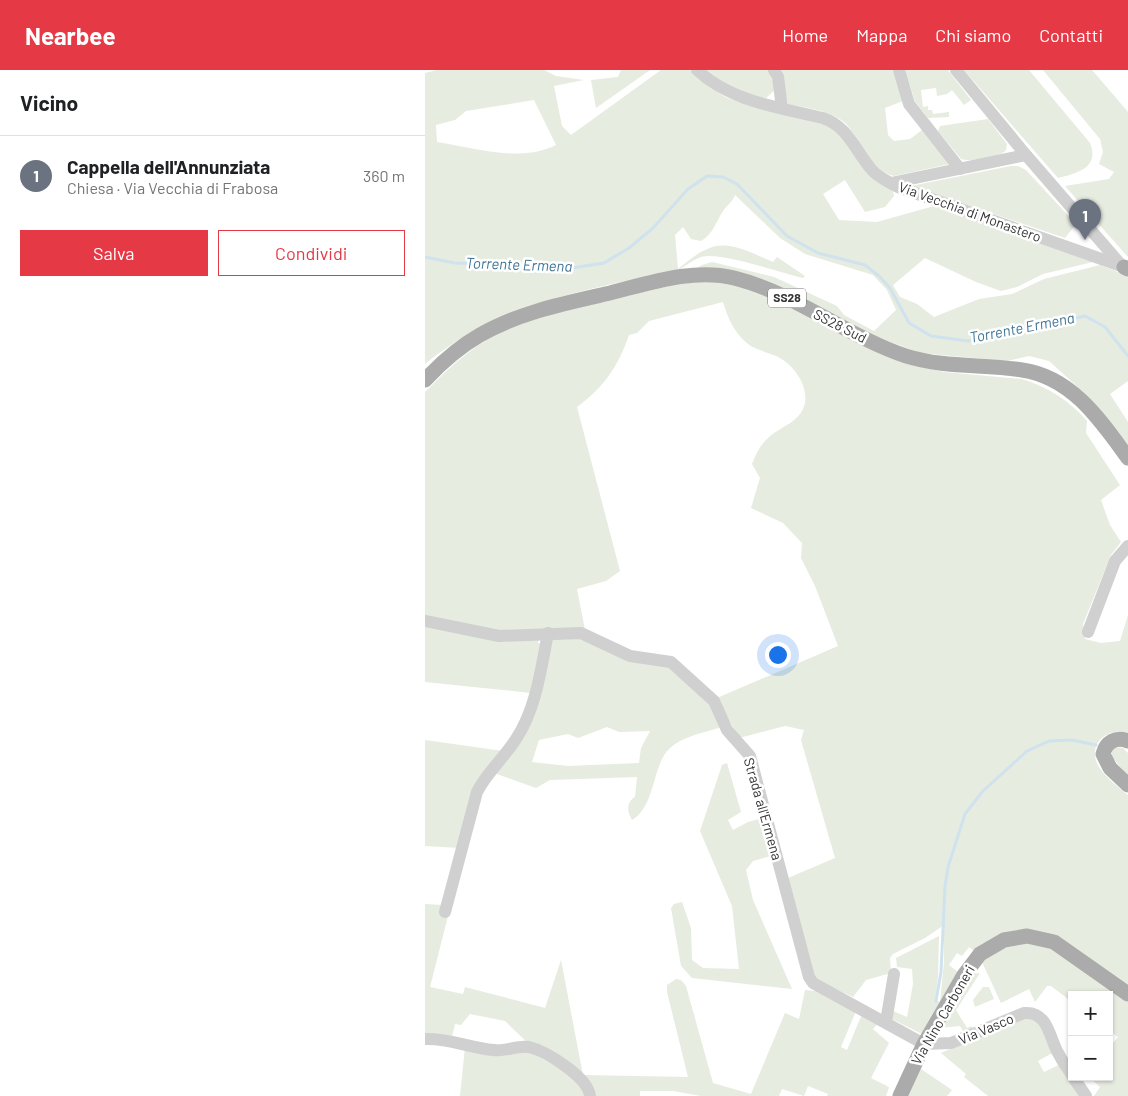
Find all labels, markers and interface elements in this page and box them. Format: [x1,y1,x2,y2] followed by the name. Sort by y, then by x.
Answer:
[25,21,116,50] text: Nearbee
[782,24,828,46] text: Home
[856,24,907,46] text: Mappa
[935,24,1011,46] text: Chi siamo
[1039,24,1103,46] text: Contatti
[20,90,78,115] text: Vicino
[67,155,270,178] text: Cappella dell'Annunziata
[33,166,39,185] text: 1
[363,166,405,185] text: 360 m
[67,178,278,197] text: Chiesa · Via Vecchia di Frabosa
[897,178,1044,245] street label: Via Vecchia di Monastero
[1069,199,1101,240] pin: 1
[20,230,208,276] button: Salva
[218,230,405,276] button: Condividi
[465,253,573,275] water label: Torrente Ermena
[768,288,806,308] road number: SS28
[811,305,870,346] street label: SS28 Sud
[968,308,1076,346] water label: Torrente Ermena
[765,642,791,668] your location
[741,756,786,862] street label: Strada all'Ermena
[907,962,978,1068] street label: Via Nino Carboneri
[1068,991,1113,1081] map controls
[1068,991,1113,1036] button: +
[956,1009,1016,1048] street label: Via Vasco
[1068,1036,1113,1081] button: −

